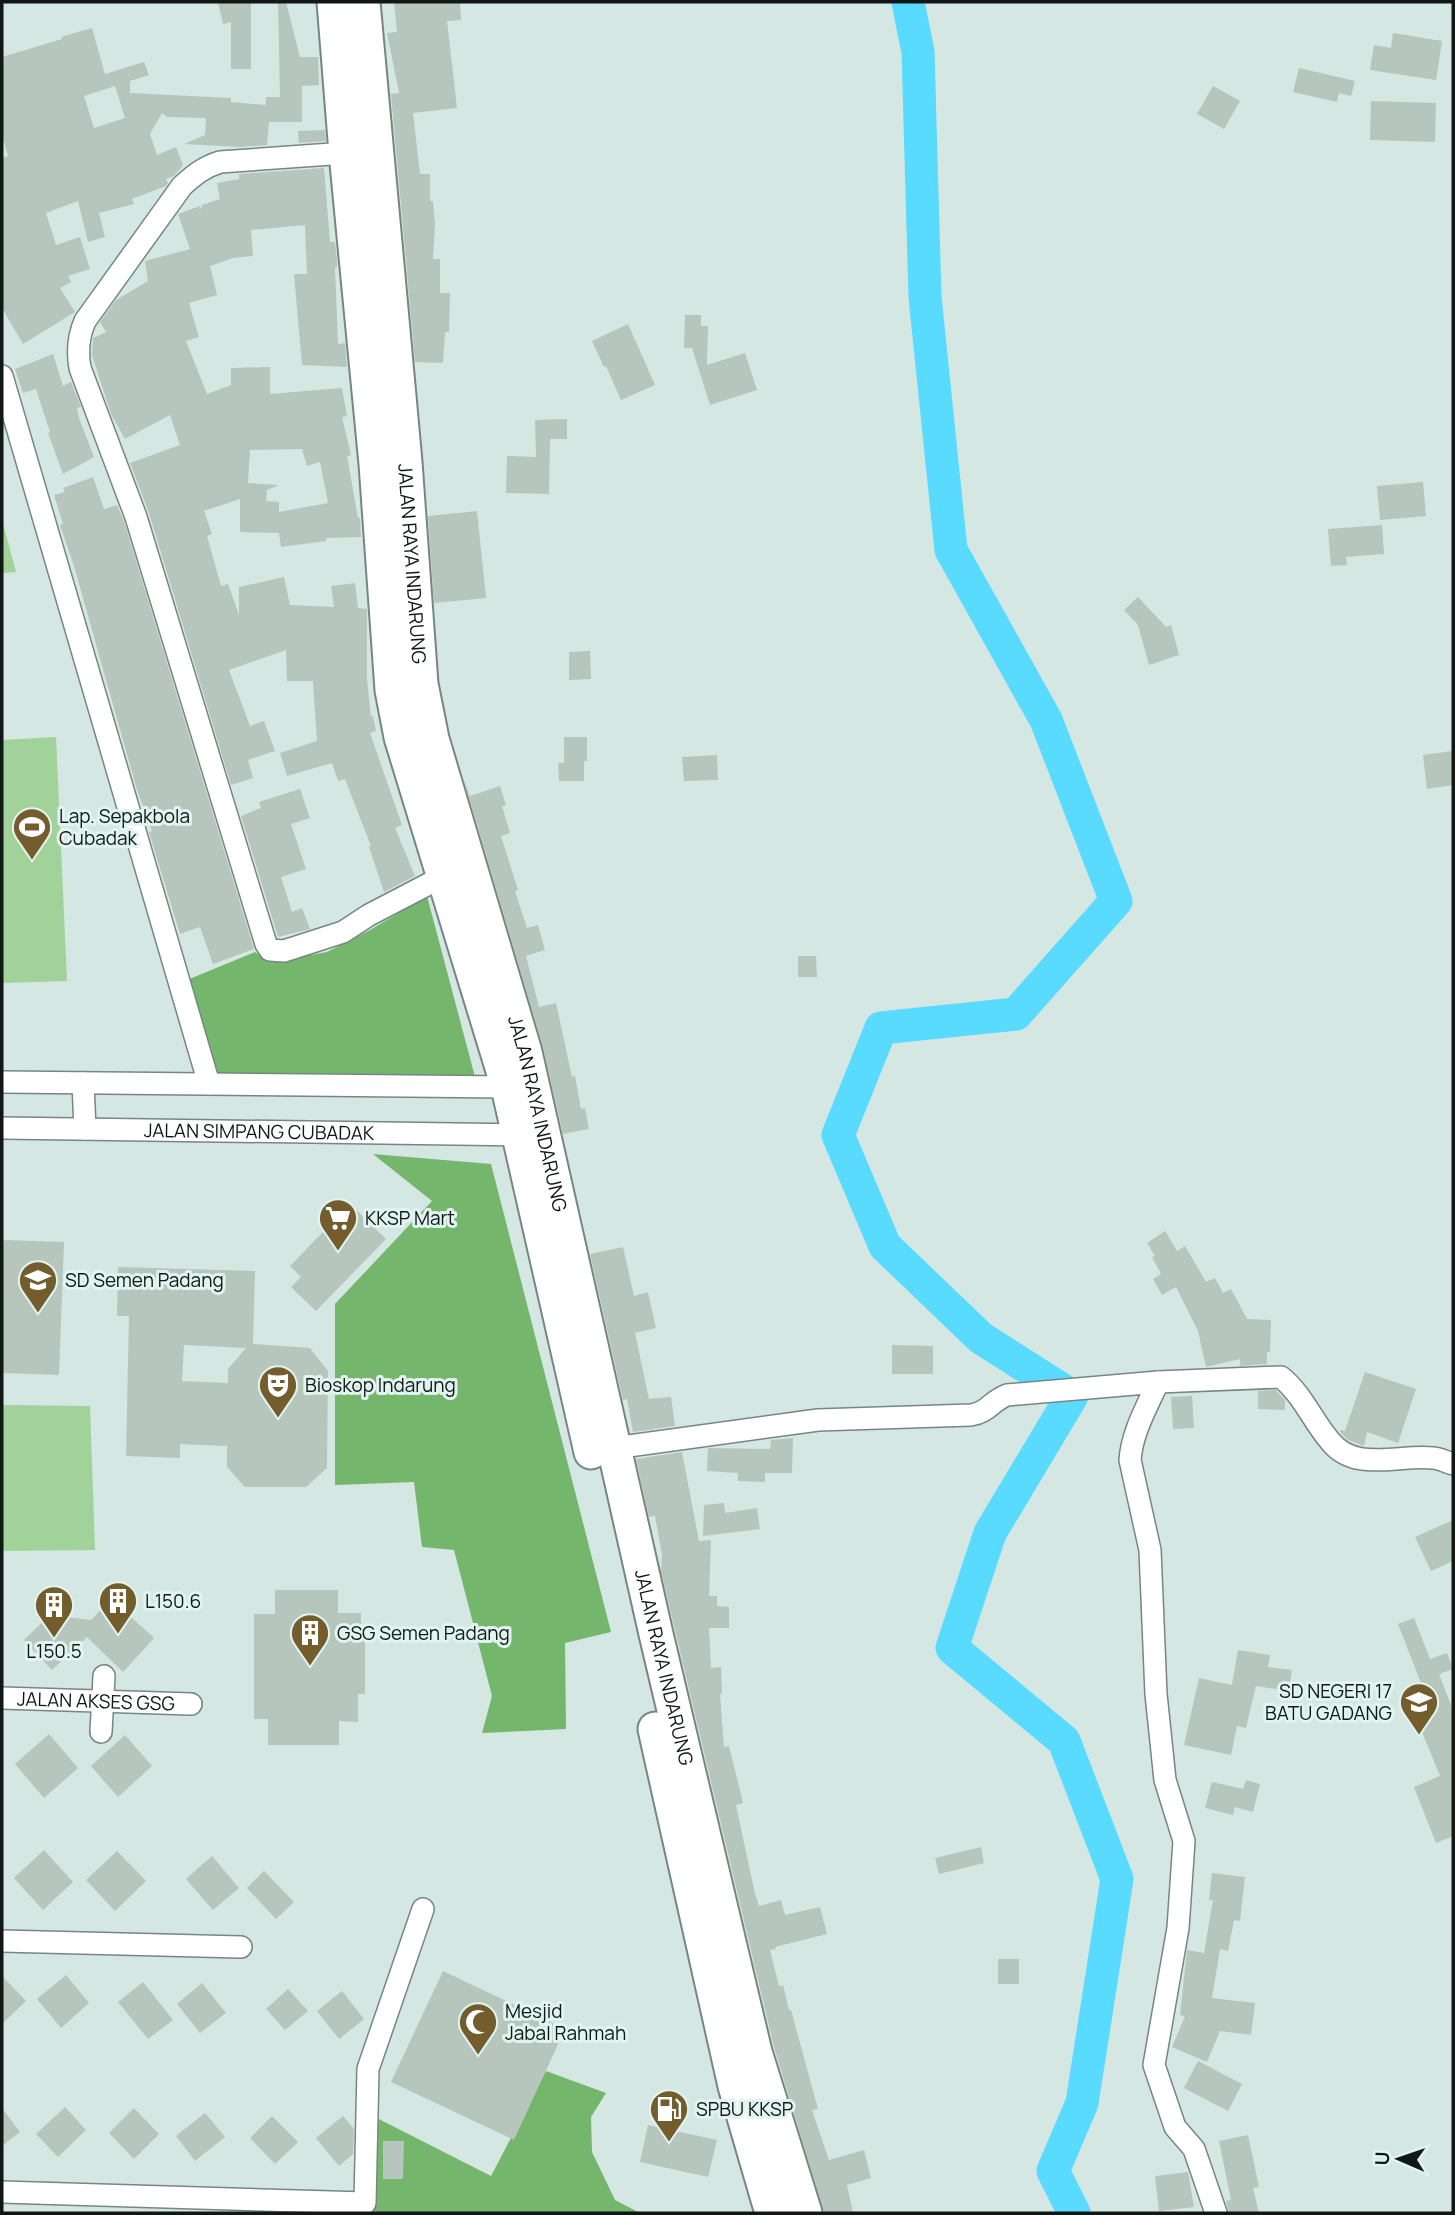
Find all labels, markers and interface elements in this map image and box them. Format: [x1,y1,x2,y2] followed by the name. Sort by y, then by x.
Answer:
[392,463,433,665] street label: JALAN RAYA INDARUNG
[59,803,190,851] place label: Lap. Sepakbola Cubadak
[11,806,53,861] sports icon: Lap. Sepakbola Cubadak
[502,1012,574,1214] street label: JALAN RAYA INDARUNG
[144,1117,375,1146] street label: JALAN SIMPANG CUBADAK
[317,1197,359,1252] supermarket icon: KKSP Mart
[365,1205,455,1231] place label: KKSP Mart
[17,1259,59,1314] school or university icon: SD Semen Padang
[65,1267,224,1293] place label: SD Semen Padang
[257,1364,299,1419] theatre icon: Bioskop Indarung
[305,1372,456,1398] place label: Bioskop Indarung
[629,1567,700,1768] street label: JALAN RAYA INDARUNG
[97,1580,139,1635] building icon: L150.6
[33,1584,75,1639] building icon: L150.5
[145,1588,201,1614] place label: L150.6
[289,1612,331,1667] building icon: GSG Semen Padang
[337,1620,510,1646] place label: GSG Semen Padang
[26,1638,82,1664] place label: L150.5
[1265,1678,1392,1726] place label: SD NEGERI 17 BATU GADANG
[1398,1681,1440,1736] school or university icon: SD NEGERI 17 BATU GADANG
[17,1685,175,1716] street label: JALAN AKSES GSG
[505,1998,626,2046] place label: Mesjid Jabal Rahmah
[457,2001,499,2056] mosque icon: Mesjid Jabal Rahmah
[648,2088,690,2143] fuel station icon: SPBU KKSP
[696,2096,793,2122] place label: SPBU KKSP
[1364,2124,1434,2194] north arrow
[1369,2151,1395,2166] text: U

